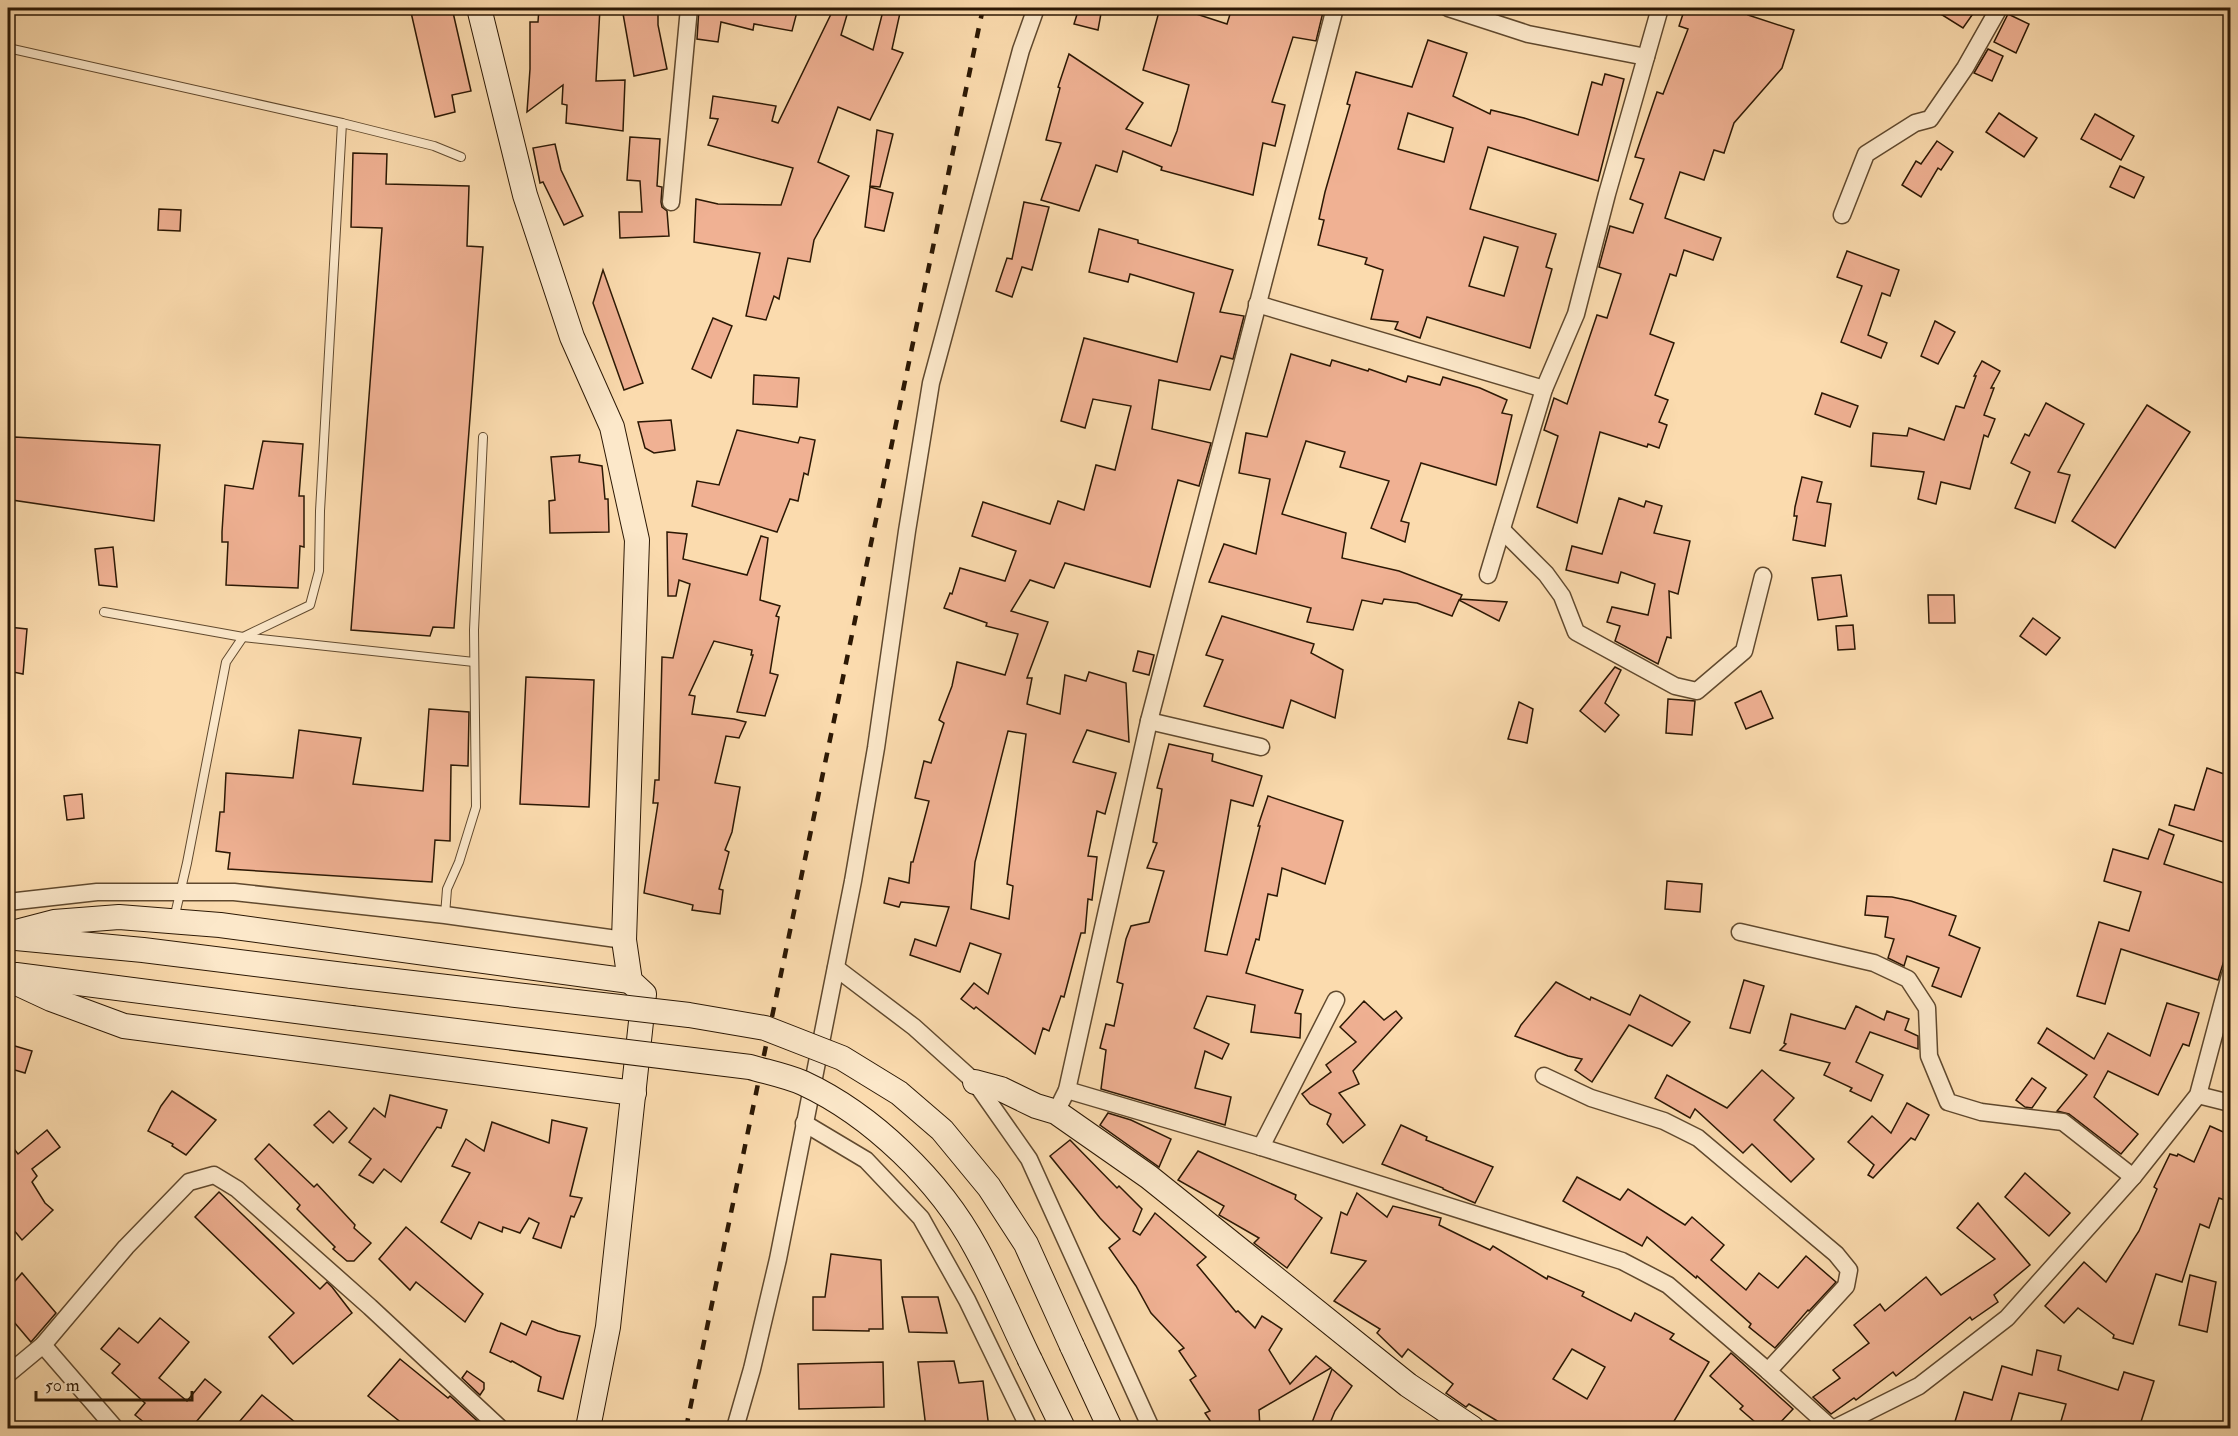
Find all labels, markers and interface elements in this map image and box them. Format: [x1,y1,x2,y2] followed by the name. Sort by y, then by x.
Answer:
[36,1364,192,1402] scale bar
[45,1374,80,1397] text: 50 m

